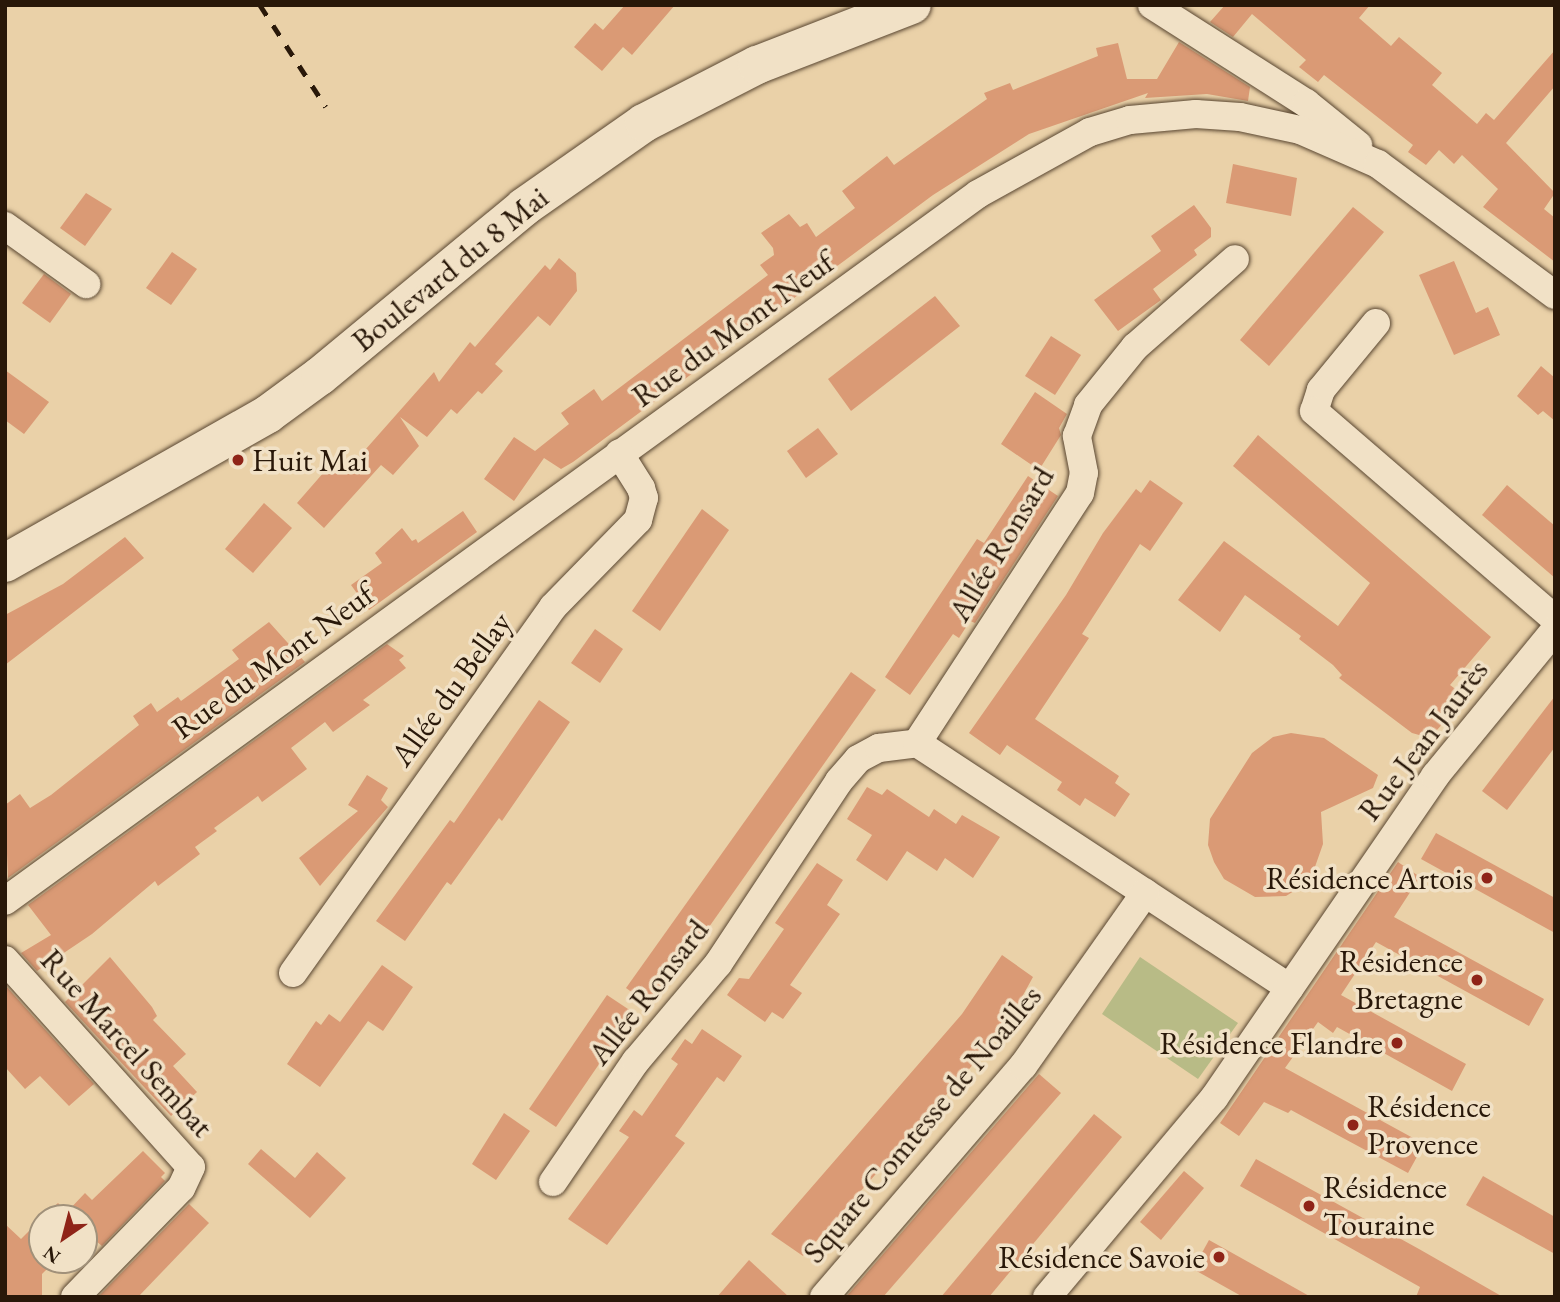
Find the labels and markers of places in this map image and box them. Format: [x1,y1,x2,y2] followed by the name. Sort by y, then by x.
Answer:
[252,441,368,479] place label: Huit Mai
[230,452,246,468] marker: Huit Mai
[1266,859,1473,897] place label: Résidence Artois
[1479,870,1495,886] marker: Résidence Artois
[1339,943,1463,1018] place label: Résidence Bretagne
[1469,972,1485,988] marker: Résidence Bretagne
[1160,1024,1383,1062] place label: Résidence Flandre
[1389,1035,1405,1051] marker: Résidence Flandre
[1367,1088,1491,1163] place label: Résidence Provence
[1345,1117,1361,1133] marker: Résidence Provence
[1323,1169,1447,1244] place label: Résidence Touraine
[1301,1198,1317,1214] marker: Résidence Touraine
[998,1238,1205,1276] place label: Résidence Savoie
[1211,1249,1227,1265] marker: Résidence Savoie

